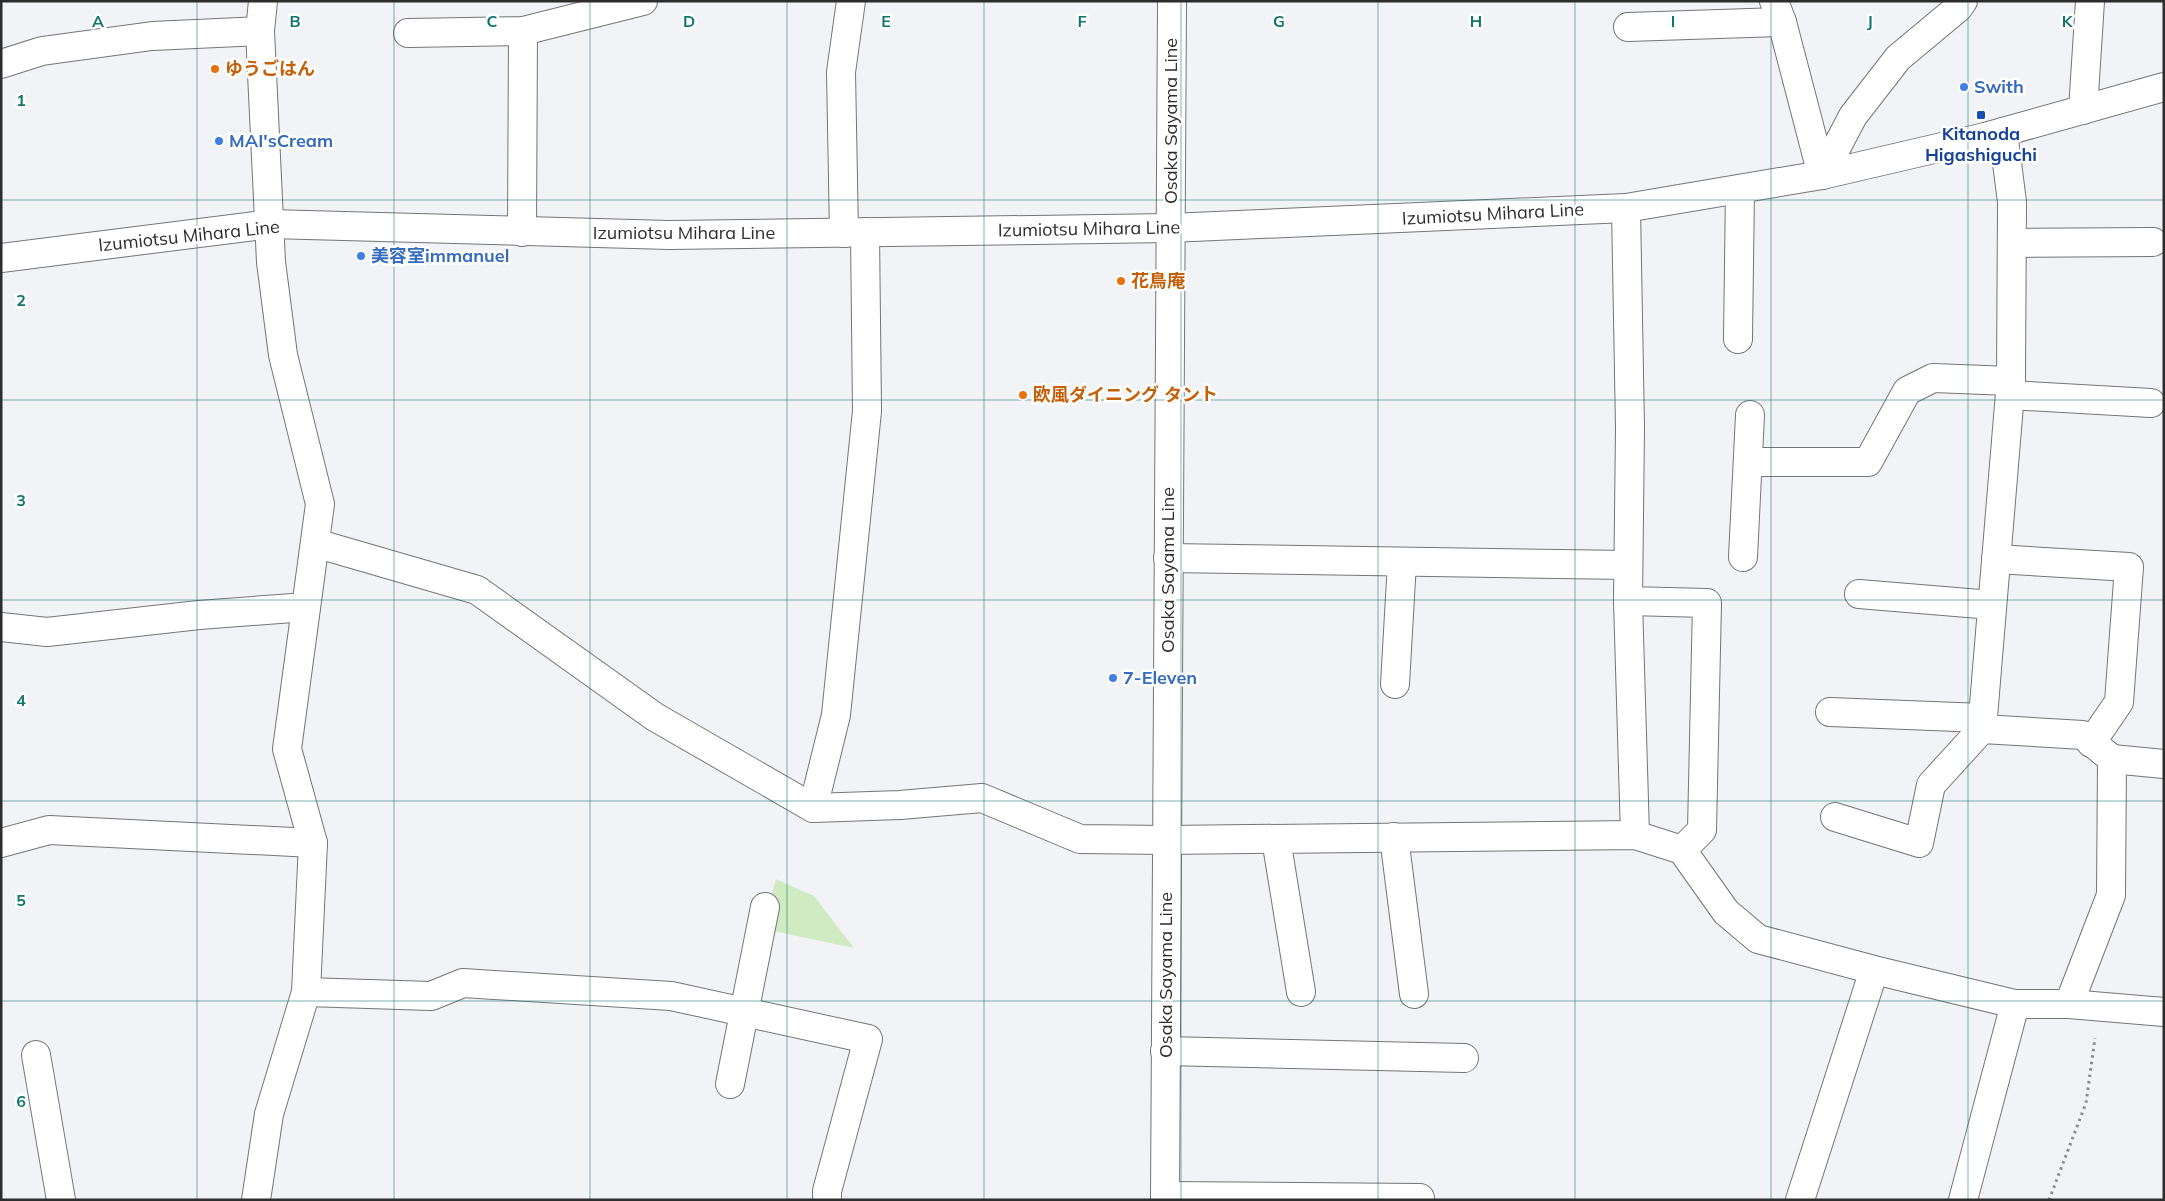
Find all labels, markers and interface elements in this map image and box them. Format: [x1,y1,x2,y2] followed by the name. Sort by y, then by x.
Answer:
[92,11,104,31] text: A
[289,11,301,31] text: B
[487,11,498,31] text: C
[683,11,695,31] text: D
[881,11,891,31] text: E
[1077,11,1087,31] text: F
[1273,11,1285,31] text: G
[1470,11,1482,31] text: H
[1671,11,1675,31] text: I
[1867,11,1873,31] text: J
[2062,11,2074,31] text: K
[1159,38,1182,204] street label: Osaka Sayama Line
[225,57,315,80] place label: ゆうごはん
[209,63,221,75] marker: ゆうごはん
[1974,75,2024,98] place label: Swith
[1958,81,1970,93] marker: Swith
[16,90,26,110] text: 1
[1975,109,1987,121] marker: Kitanoda Higashiguchi
[1925,122,2037,166] place label: Kitanoda Higashiguchi
[229,129,333,152] place label: MAI'sCream
[213,135,225,147] marker: MAI'sCream
[1401,197,1585,230] street label: Izumiotsu Mihara Line
[97,215,281,256] street label: Izumiotsu Mihara Line
[998,215,1180,242] street label: Izumiotsu Mihara Line
[593,221,775,244] street label: Izumiotsu Mihara Line
[371,244,509,267] place label: 美容室immanuel
[355,250,367,262] marker: 美容室immanuel
[1131,269,1185,292] place label: 花鳥庵
[1115,275,1127,287] marker: 花鳥庵
[16,290,26,310] text: 2
[1033,383,1218,406] place label: 欧風ダイニング タント
[1017,389,1029,401] marker: 欧風ダイニング タント
[1156,487,1179,653] street label: Osaka Sayama Line
[16,490,26,510] text: 3
[1123,666,1197,689] place label: 7-Eleven
[1107,672,1119,684] marker: 7-Eleven
[16,690,26,710] text: 4
[16,890,26,910] text: 5
[1154,892,1177,1058] street label: Osaka Sayama Line
[16,1091,26,1111] text: 6

